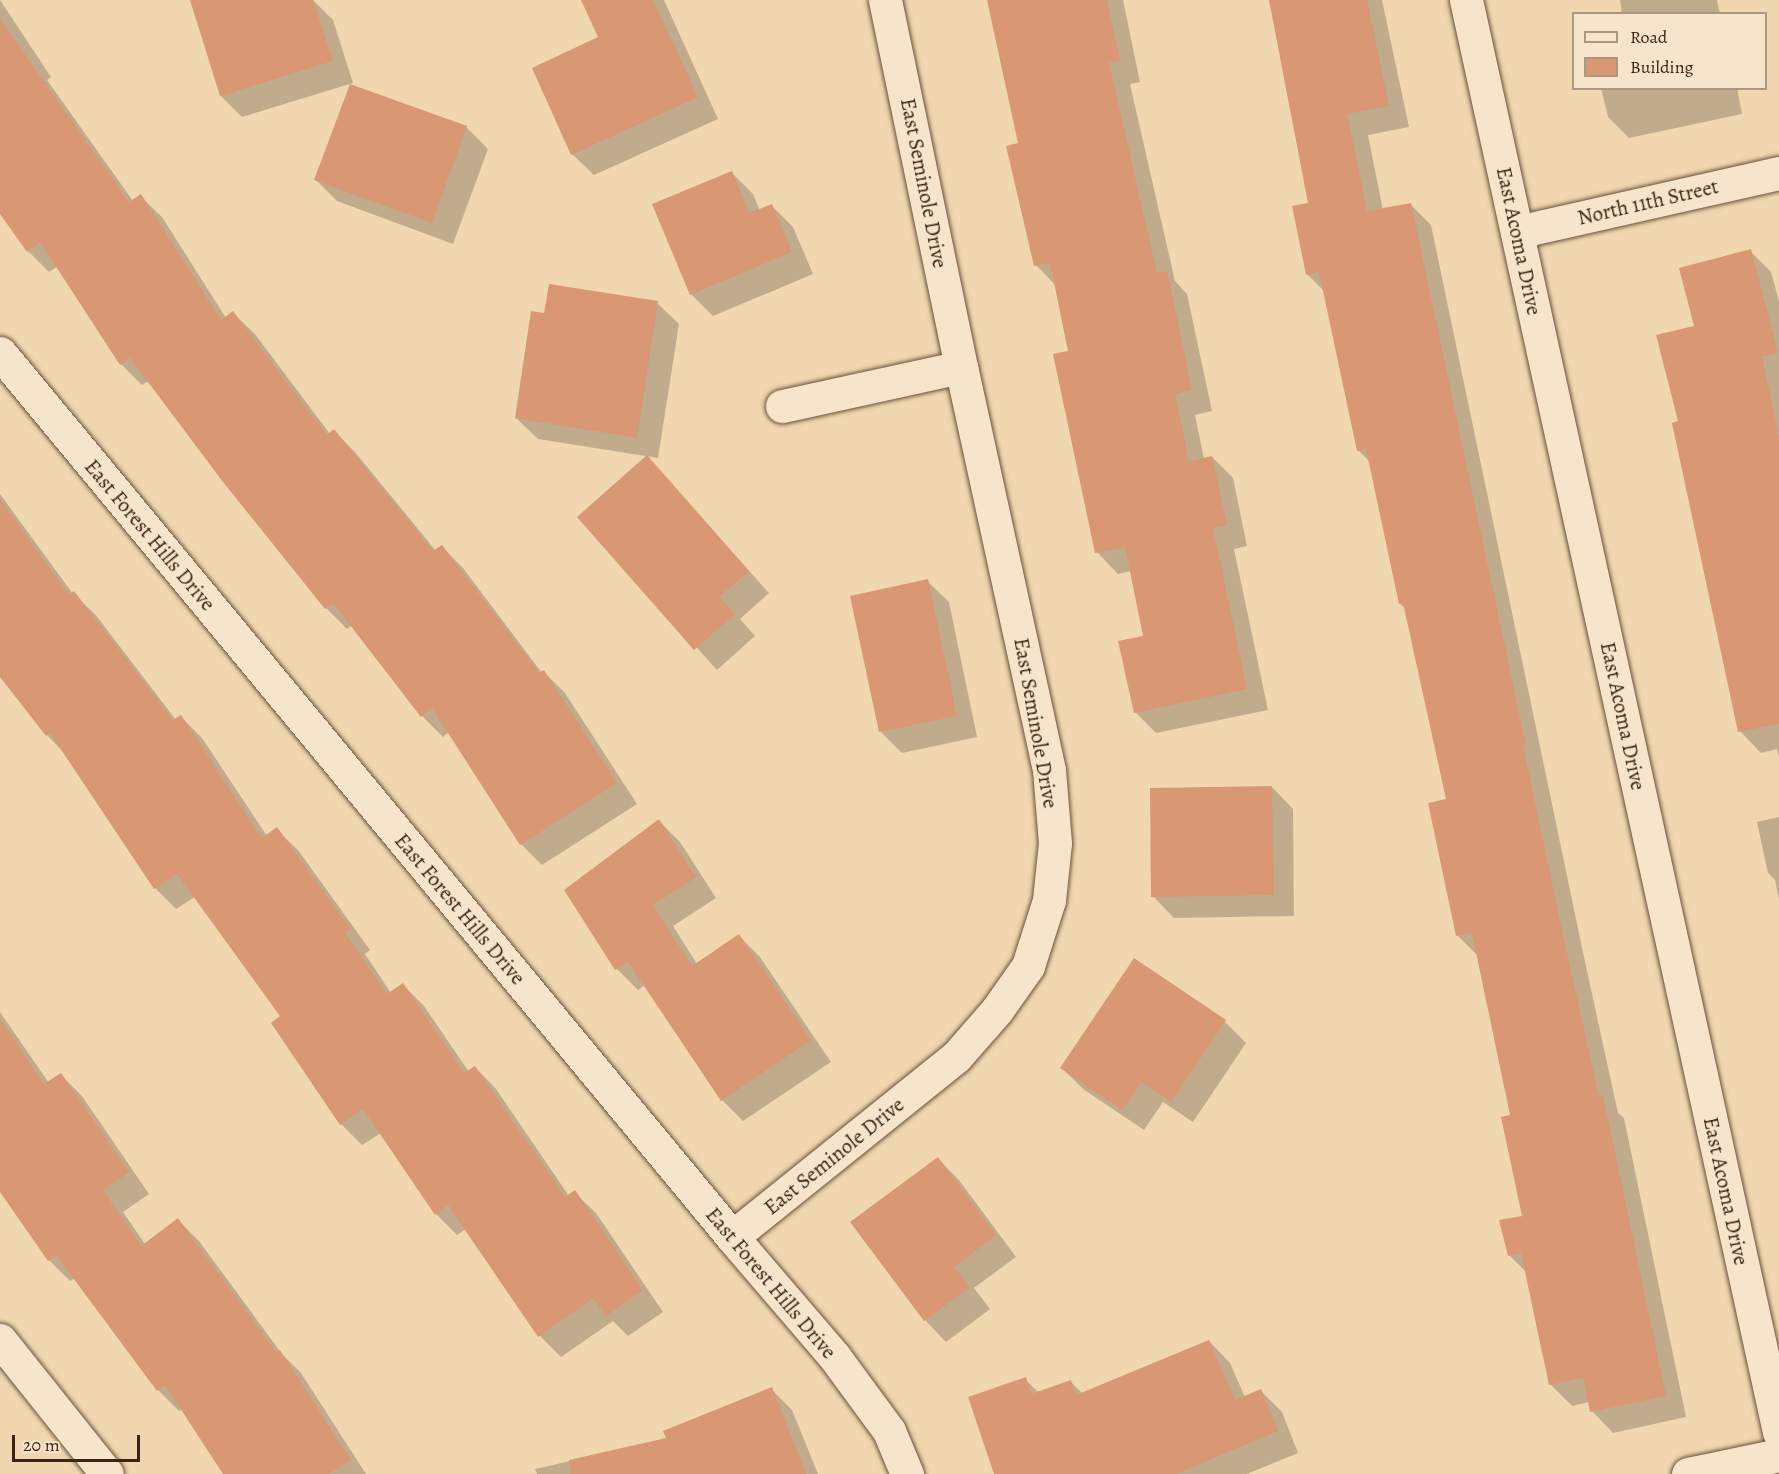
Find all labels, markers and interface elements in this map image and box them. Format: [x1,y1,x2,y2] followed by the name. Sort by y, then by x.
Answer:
[1572,12,1767,90] legend
[1630,25,1667,49] text: Road
[1630,55,1694,79] text: Building
[895,96,953,270] street label: East Seminole Drive
[1491,165,1547,317] street label: East Acoma Drive
[1575,174,1721,230] street label: North 11th Street
[79,454,221,616] street label: East Forest Hills Drive
[1009,636,1063,810] street label: East Seminole Drive
[1595,640,1651,792] street label: East Acoma Drive
[389,828,531,990] street label: East Forest Hills Drive
[759,1092,909,1220] street label: East Seminole Drive
[1698,1115,1754,1267] street label: East Acoma Drive
[700,1202,842,1364] street label: East Forest Hills Drive
[15,1423,142,1461] scale bar
[23,1433,60,1457] text: 20 m

